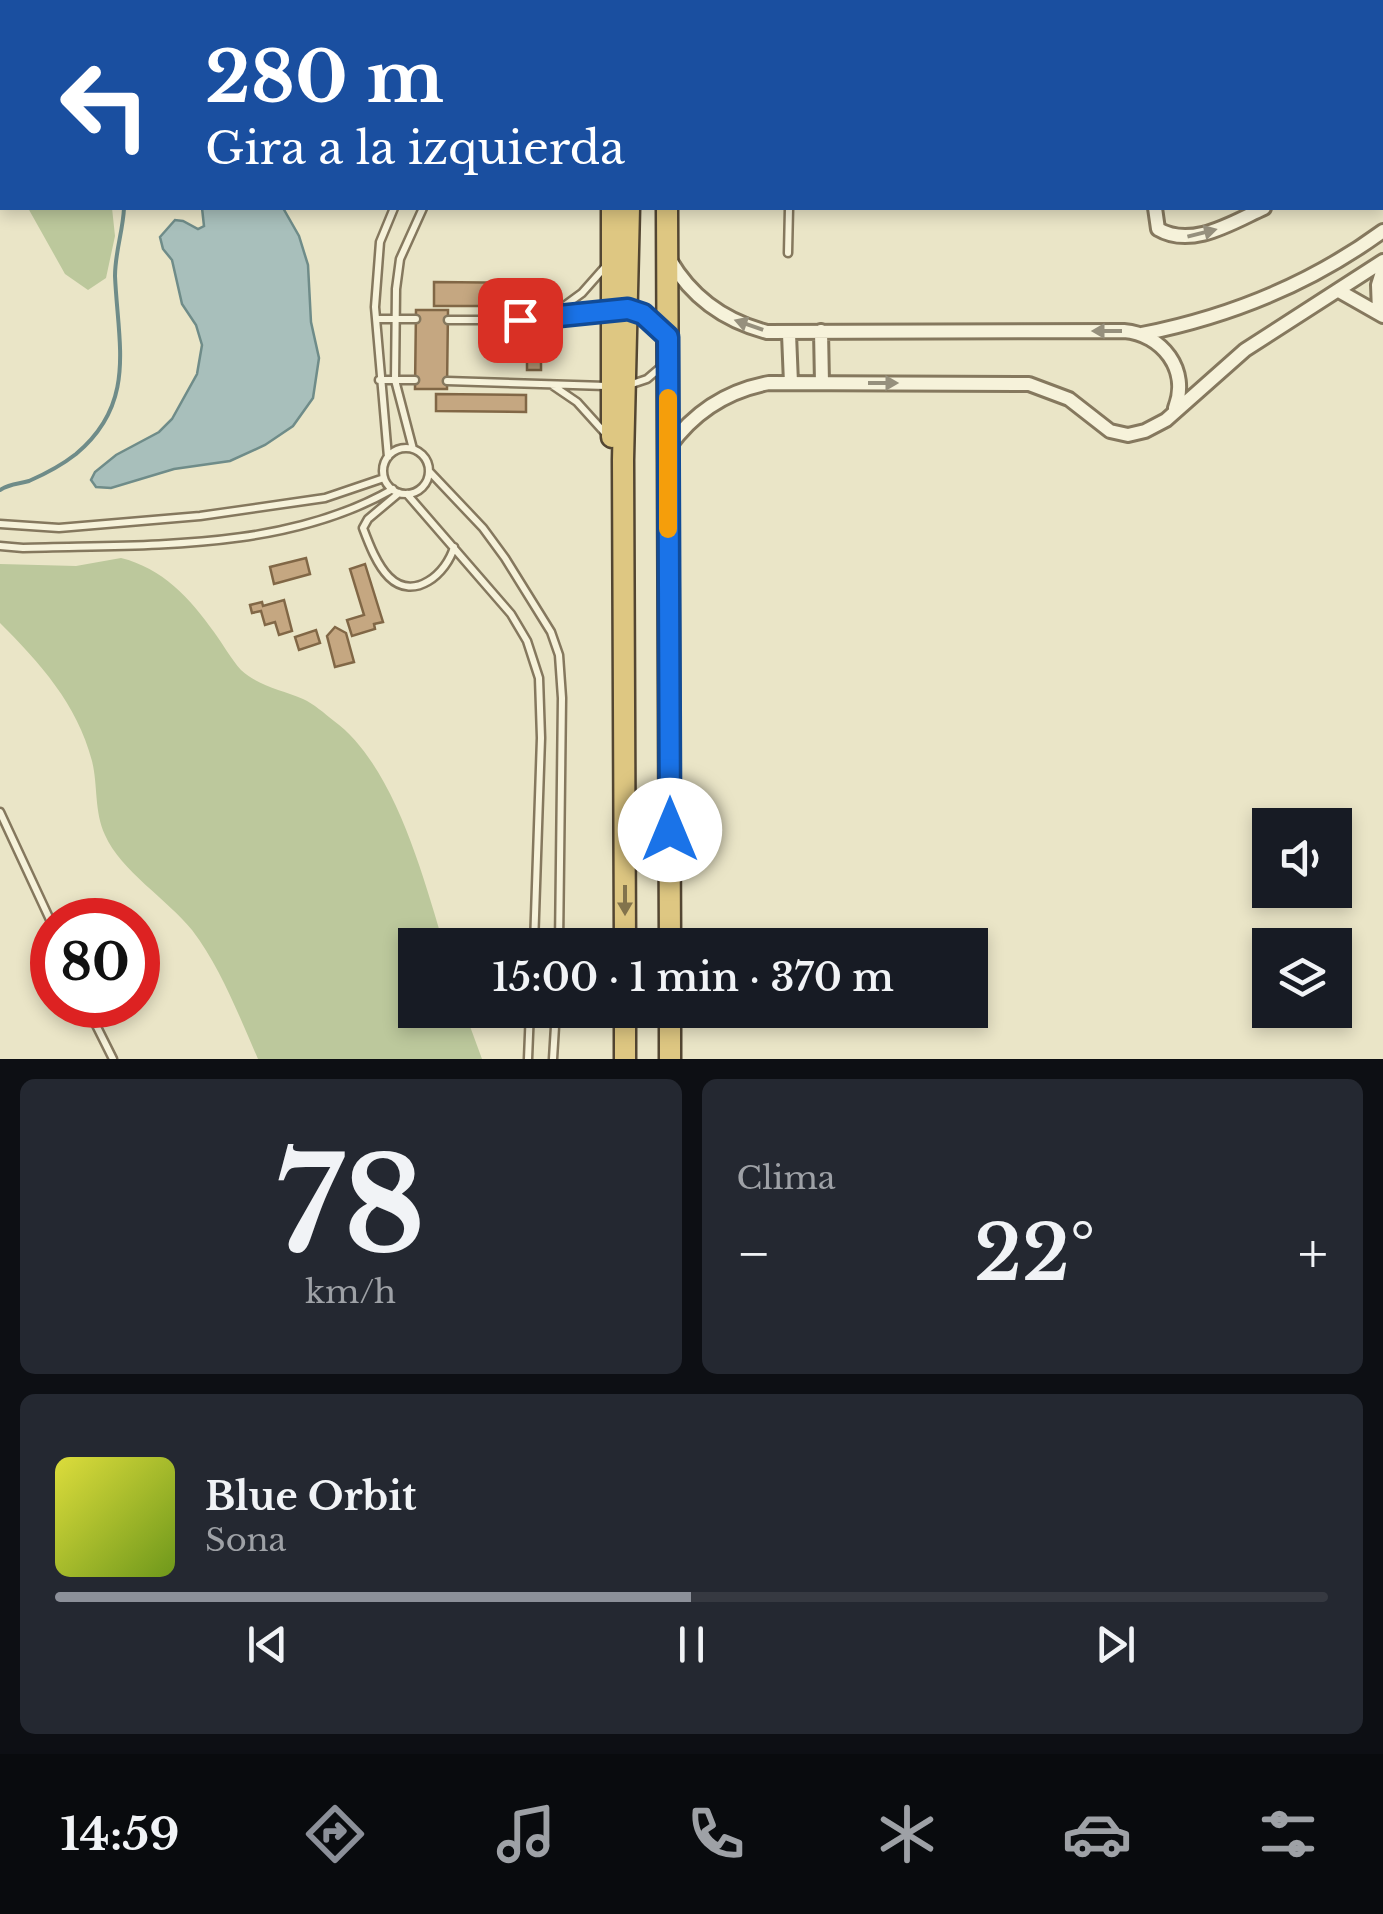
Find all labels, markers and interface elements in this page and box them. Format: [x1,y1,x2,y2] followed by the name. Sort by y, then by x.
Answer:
[205,34,444,121] text: 280 m
[40,40,170,170] icon: left
[205,120,625,176] text: Gira a la izquierda
[1187,224,1218,240] one-way arrow
[478,278,563,363] pin
[493,293,548,348] icon: arrive
[733,317,763,332] one-way arrow
[1091,323,1123,339] one-way arrow
[867,376,899,392] one-way arrow
[618,778,722,882] position arrow
[1252,808,1352,1028] map controls
[1252,808,1352,908] button: sound
[617,884,633,916] one-way arrow
[30,898,160,1028] speed limit sign: 80
[1252,928,1352,1028] button: layers
[492,954,894,1001] text: 15:00 · 1 min · 370 m
[276,1126,426,1287] text: 78
[737,1158,836,1198] text: Clima
[974,1207,1095,1300] text: 22°
[737,1220,771,1288] text: −
[1298,1220,1328,1288] text: +
[305,1272,396,1312] text: km/h
[205,1473,416,1520] text: Blue Orbit
[205,1520,286,1560] text: Sona
[240,1617,295,1672] icon: previous
[664,1617,719,1672] icon: pause
[1088,1617,1143,1672] icon: next
[300,1799,370,1869] icon: directions
[491,1799,561,1869] icon: music
[681,1799,751,1869] icon: phone
[872,1799,942,1869] icon: climate
[1062,1799,1132,1869] icon: car
[1253,1799,1323,1869] icon: filters
[60,1806,180,1862] text: 14:59

